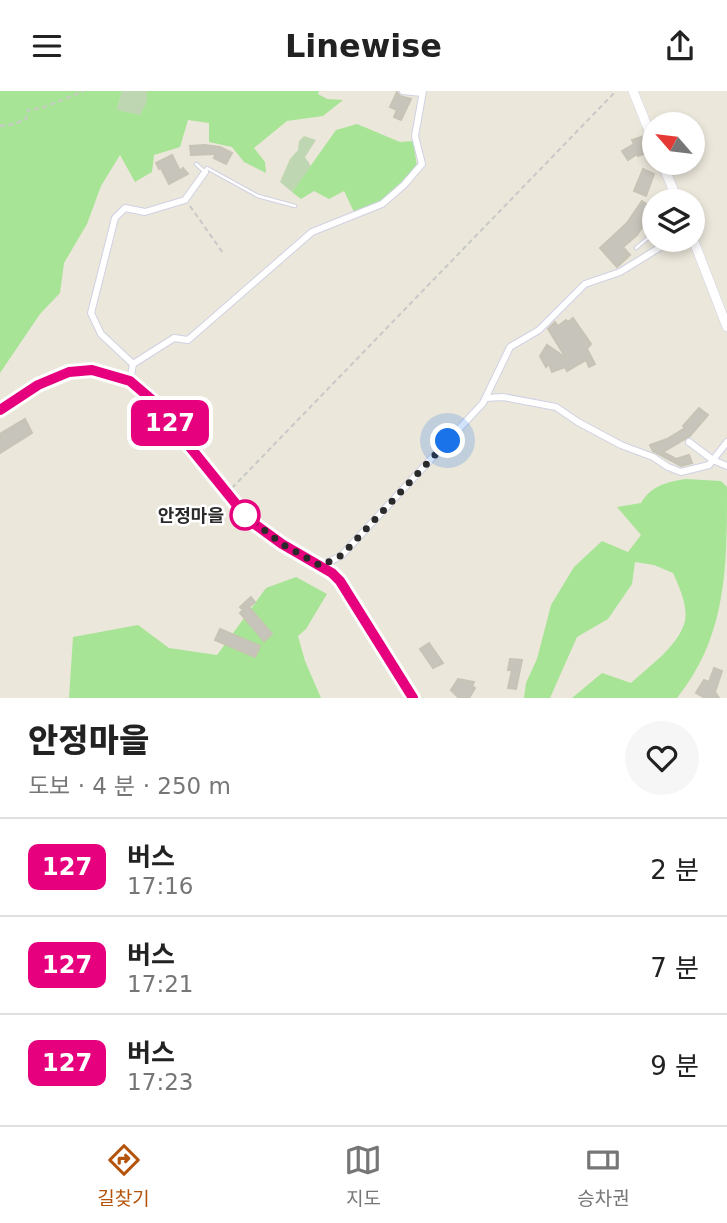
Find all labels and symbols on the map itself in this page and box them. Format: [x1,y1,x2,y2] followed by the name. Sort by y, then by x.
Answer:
[642,112,705,175] north arrow
[130,400,210,446] line badge: 127
[430,423,465,458] your location
[230,500,260,530] marker: 안정마을
[158,505,224,526] place label: 안정마을

